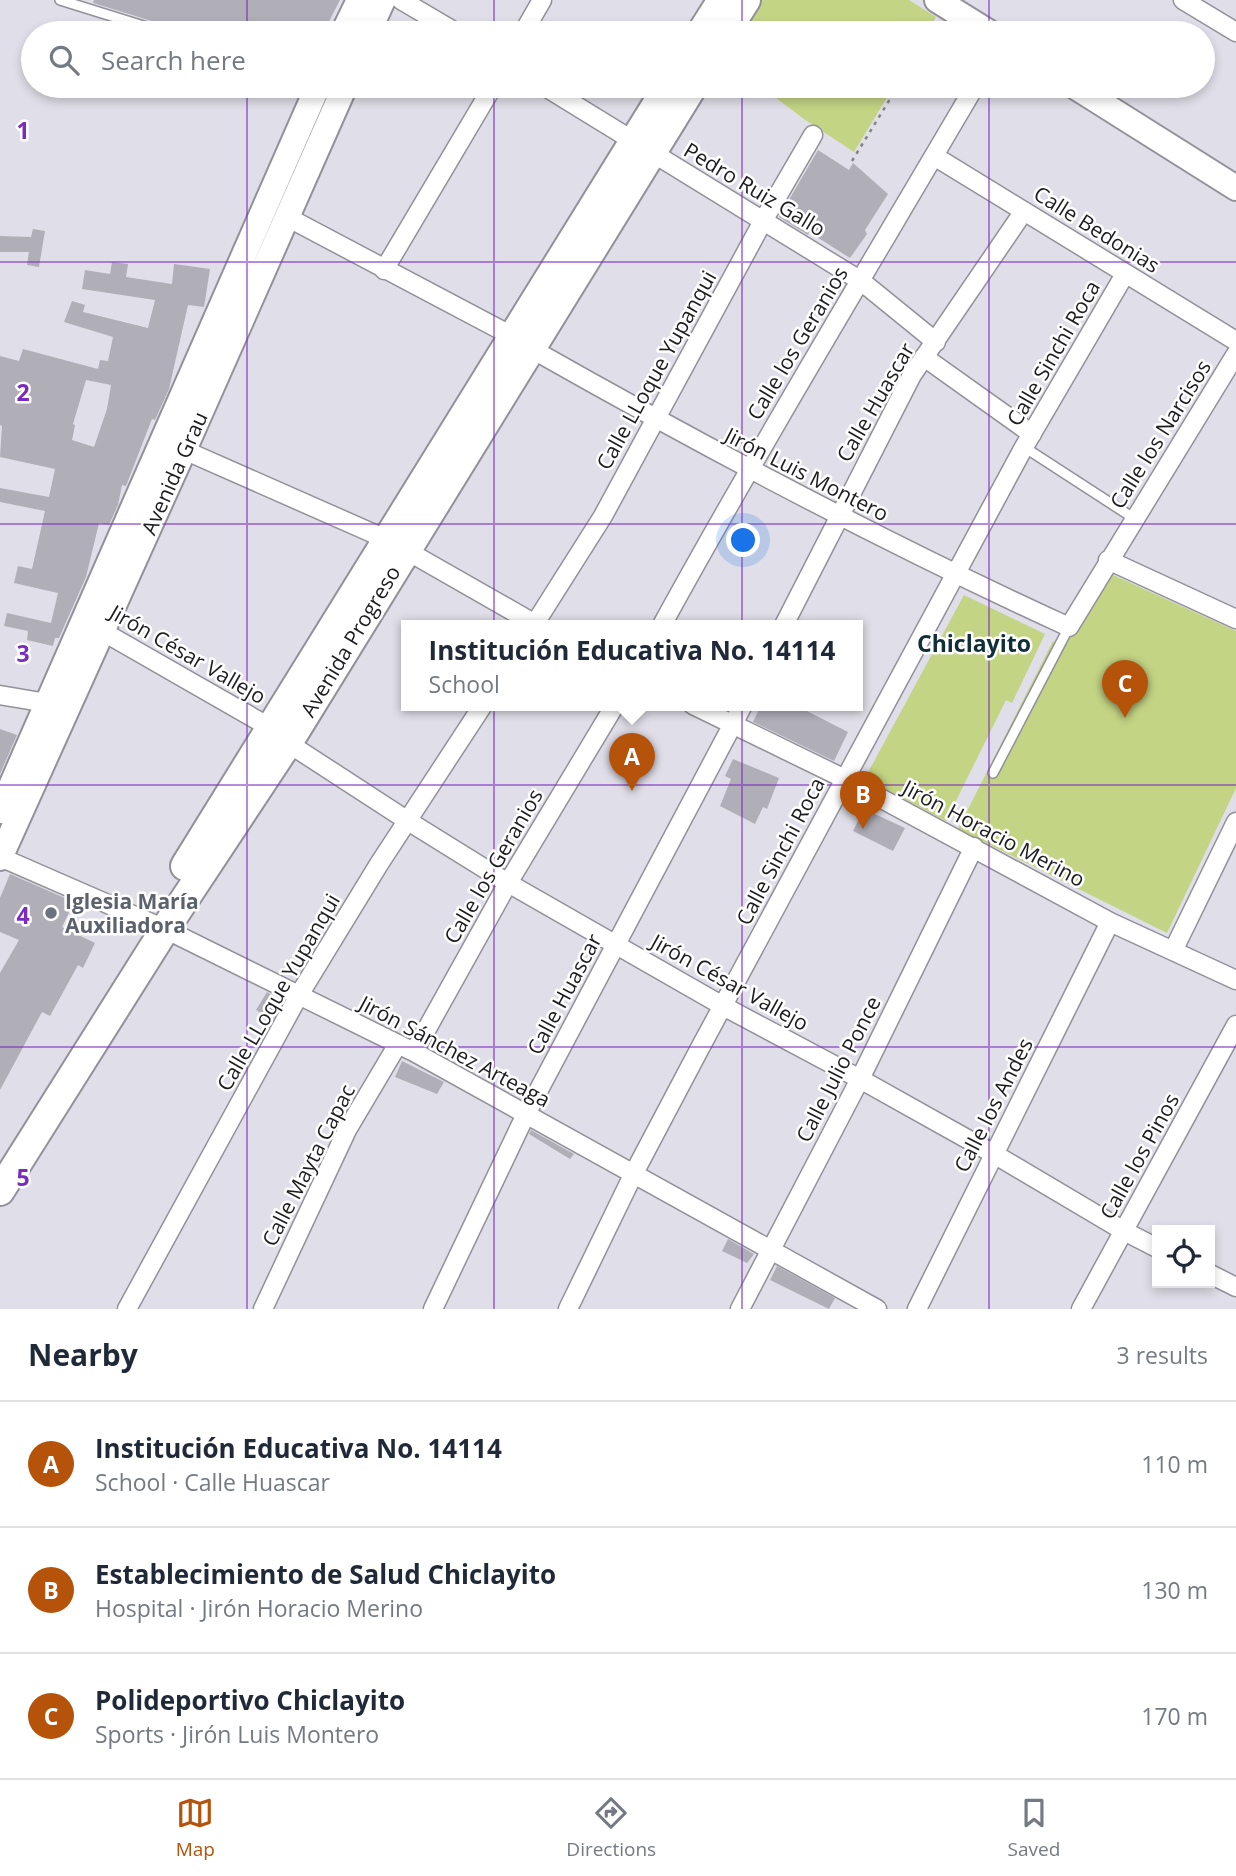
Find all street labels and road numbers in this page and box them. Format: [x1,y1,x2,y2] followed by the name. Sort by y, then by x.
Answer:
[679,136,831,242] street label: Pedro Ruiz Gallo
[1029,179,1165,279] street label: Calle Bedonias
[740,261,854,425] street label: Calle los Geranios
[590,266,722,474] street label: Calle LLoque Yupanqui
[1000,275,1106,431] street label: Calle Sinchi Roca
[830,337,921,467] street label: Calle Huascar
[1103,354,1217,514] street label: Calle los Narcisos
[134,407,214,539] street label: Avenida Grau
[719,420,894,527] street label: Jirón Luis Montero
[294,560,406,722] street label: Avenida Progreso
[103,597,271,710] street label: Jirón César Vallejo
[729,772,831,930] street label: Calle Sinchi Roca
[896,772,1090,893] street label: Jirón Horacio Merino
[437,784,549,948] street label: Calle los Geranios
[210,888,346,1096] street label: Calle LLoque Yupanqui
[645,926,814,1037] street label: Jirón César Vallejo
[520,928,608,1059] street label: Calle Huascar
[353,988,555,1113] street label: Jirón Sánchez Arteaga
[789,991,887,1147] street label: Calle Julio Ponce
[947,1033,1039,1177] street label: Calle los Andes
[255,1079,361,1251] street label: Calle Mayta Capac
[1093,1088,1185,1224] street label: Calle los Pinos

